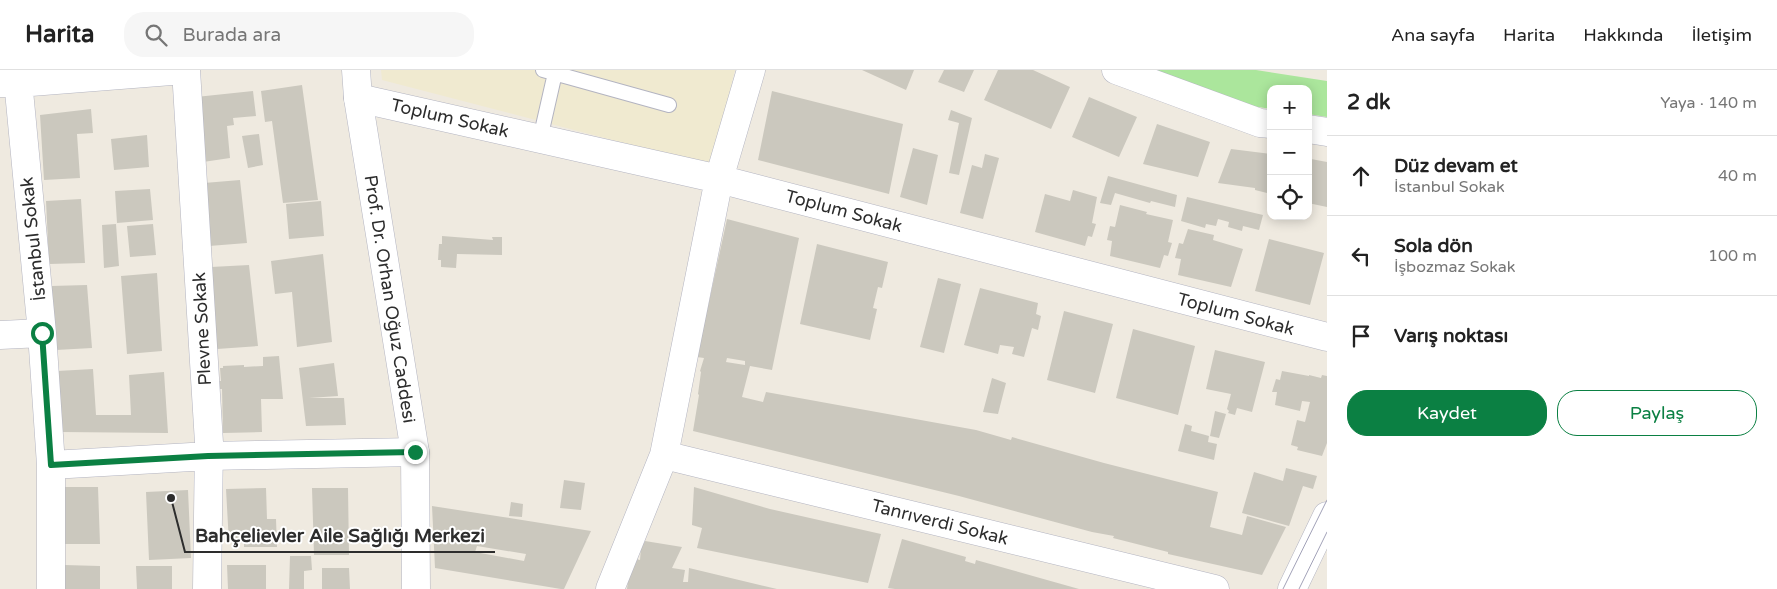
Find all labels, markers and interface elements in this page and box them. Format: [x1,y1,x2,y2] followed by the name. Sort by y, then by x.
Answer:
[124,12,474,57] search box
[25,20,94,49] text: Harita
[142,21,170,49] icon: search
[182,24,281,46] text: Burada ara
[1391,24,1475,46] text: Ana sayfa
[1503,24,1555,46] text: Harita
[1583,24,1663,46] text: Hakkında
[1691,24,1752,46] text: İletişim
[1267,85,1312,220] map controls
[1267,85,1312,130] button: +
[1347,90,1390,115] text: 2 dk
[1660,93,1757,113] text: Yaya · 140 m
[389,94,511,142] street label: Toplum Sokak
[1267,130,1312,175] button: −
[1394,155,1518,177] text: Düz devam et
[1347,162,1375,190] icon: ahead
[1718,166,1757,186] text: 40 m
[359,173,421,425] street label: Prof. Dr. Orhan Oğuz Caddesi
[1267,175,1312,220] button: locate
[16,176,50,302] street label: İstanbul Sokak
[1394,177,1505,197] text: İstanbul Sokak
[783,185,905,237] street label: Toplum Sokak
[1394,235,1473,257] text: Sola dön
[1347,242,1375,270] icon: left
[1708,246,1757,266] text: 100 m
[1394,257,1516,277] text: İşbozmaz Sokak
[188,272,216,386] street label: Plevne Sokak
[1175,288,1297,340] street label: Toplum Sokak
[31,322,54,345] route start
[1347,322,1375,350] icon: arrive
[1394,325,1508,347] text: Varış noktası
[1347,390,1547,436] button: Kaydet
[1557,390,1757,436] button: Paylaş
[404,441,427,464] route end
[869,494,1011,550] street label: Tanrıverdi Sokak
[185,518,495,552] callout: Bahçelievler Aile Sağlığı Merkezi
[195,525,485,548] text: Bahçelievler Aile Sağlığı Merkezi

